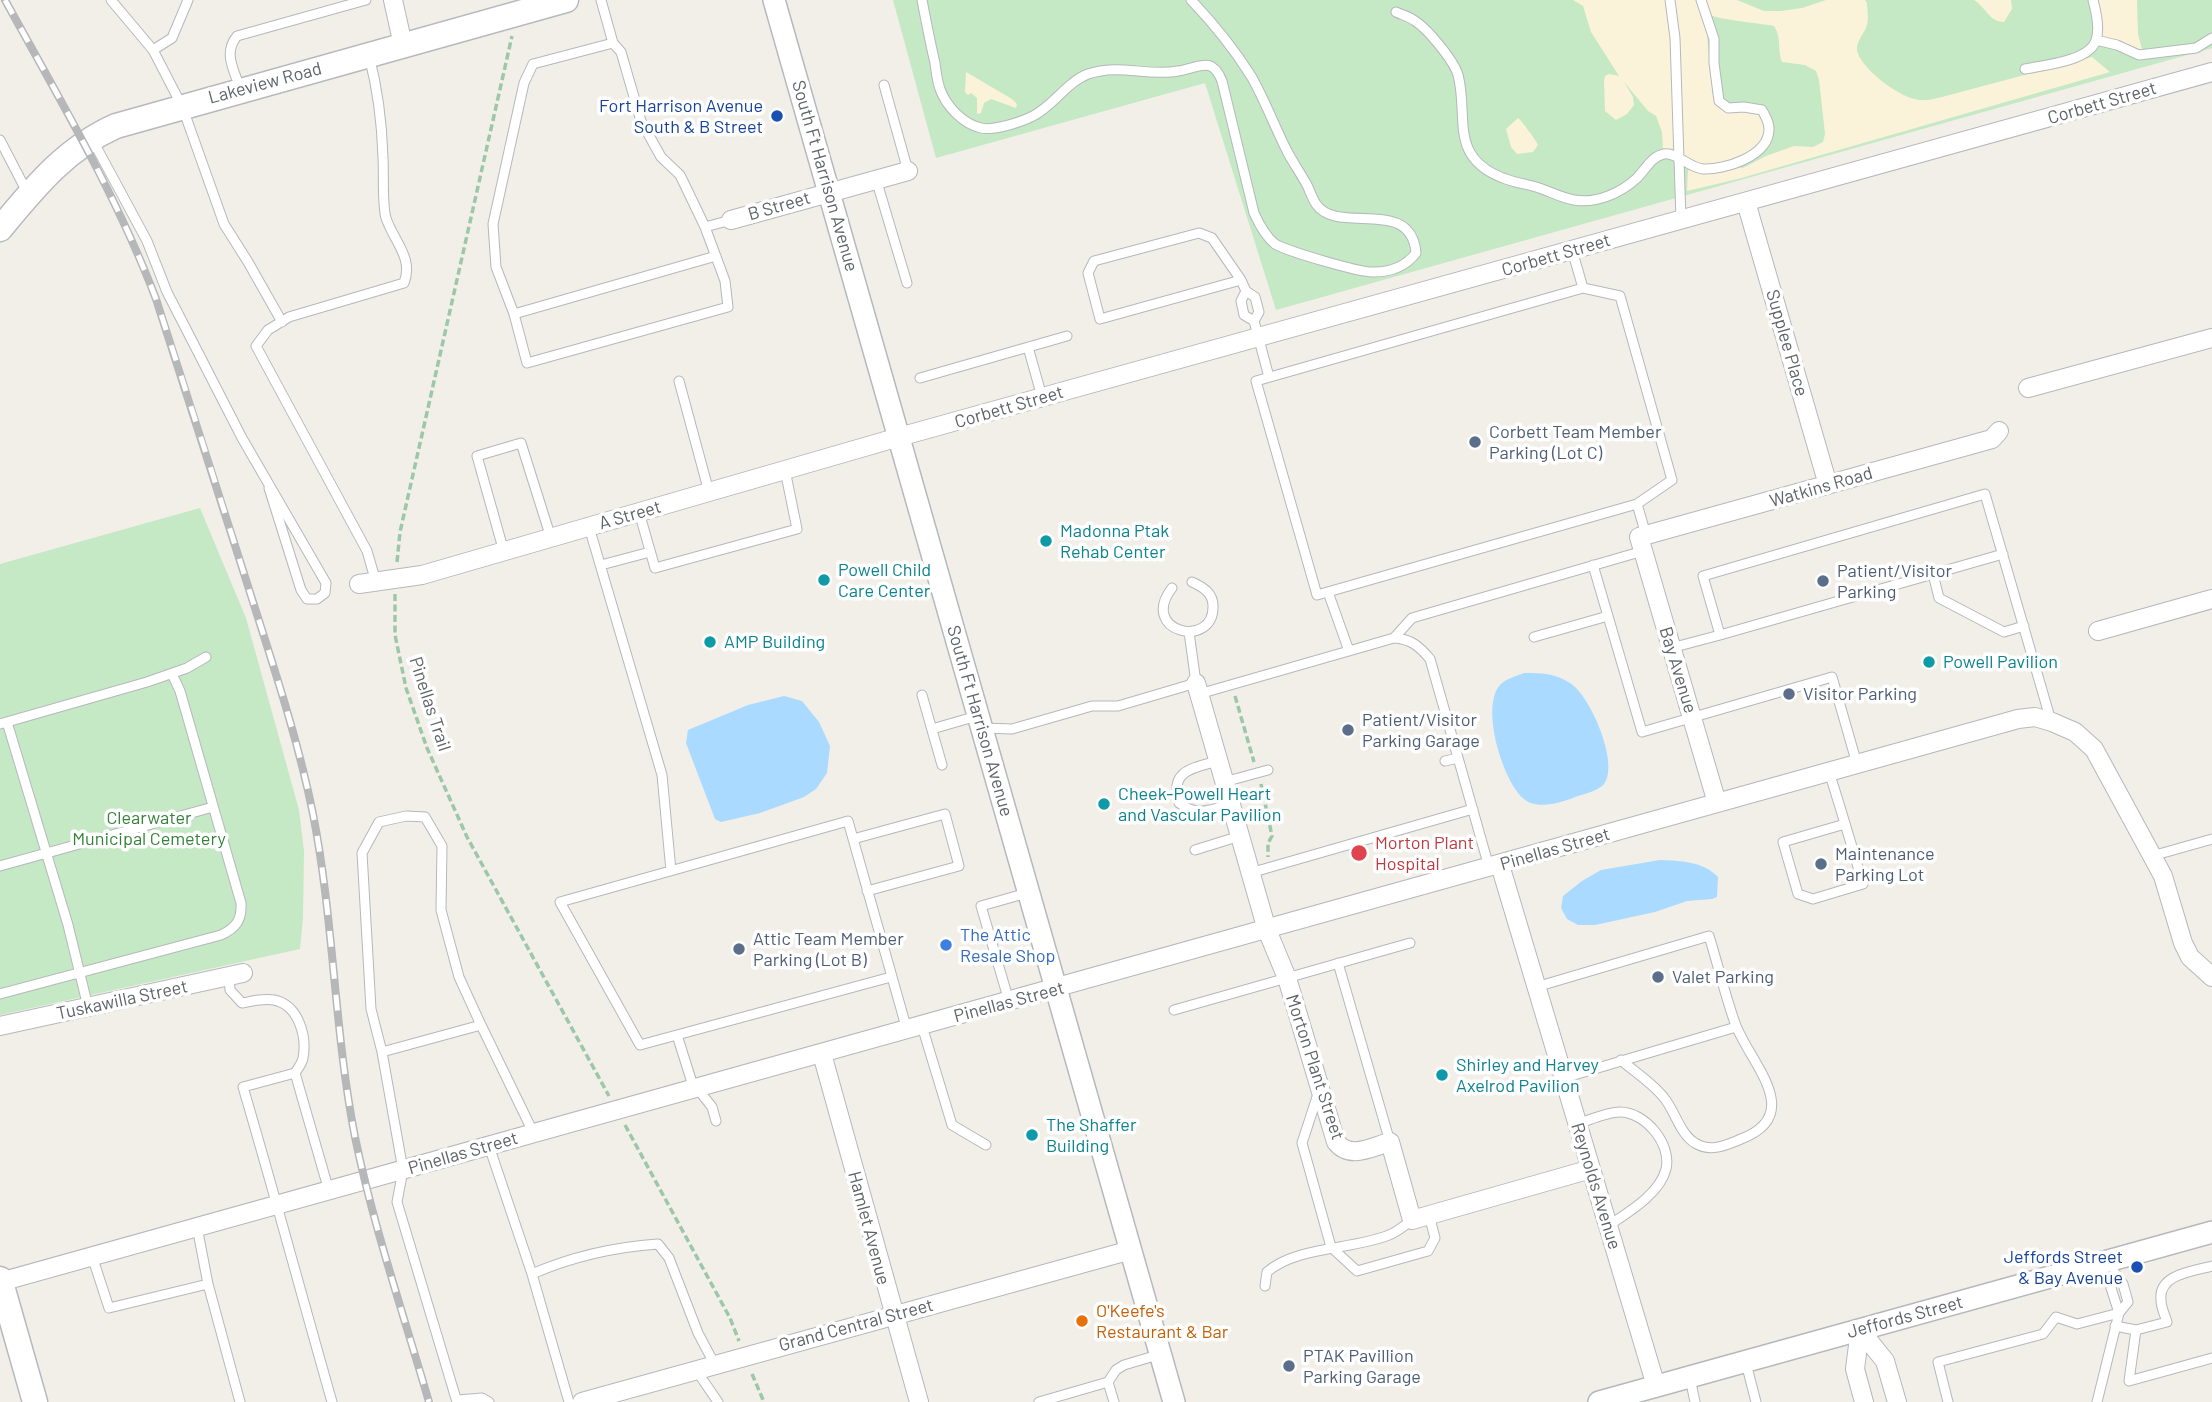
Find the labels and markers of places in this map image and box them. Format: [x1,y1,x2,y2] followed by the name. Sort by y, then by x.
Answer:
[599,95,763,138] place label: Fort Harrison Avenue South & B Street
[769,108,785,124] marker: Fort Harrison Avenue South & B Street
[1489,421,1661,464] place label: Corbett Team Member Parking (Lot C)
[1467,434,1483,450] marker: Corbett Team Member Parking (Lot C)
[1060,520,1169,562] place label: Madonna Ptak Rehab Center
[1038,533,1054,549] marker: Madonna Ptak Rehab Center
[838,559,931,602] place label: Powell Child Care Center
[1837,560,1952,602] place label: Patient/Visitor Parking
[816,572,832,588] marker: Powell Child Care Center
[1815,573,1831,589] marker: Patient/Visitor Parking
[724,631,825,653] place label: AMP Building
[702,634,718,650] marker: AMP Building
[1943,651,2058,673] place label: Powell Pavilion
[1921,654,1937,670] marker: Powell Pavilion
[1803,683,1917,705] place label: Visitor Parking
[1781,686,1797,702] marker: Visitor Parking
[1362,709,1480,752] place label: Patient/Visitor Parking Garage
[1340,722,1356,738] marker: Patient/Visitor Parking Garage
[1118,783,1281,826] place label: Cheek-Powell Heart and Vascular Pavilion
[1096,796,1112,812] marker: Cheek-Powell Heart and Vascular Pavilion
[1375,832,1474,874] place label: Morton Plant Hospital
[1349,843,1369,863] marker: Morton Plant Hospital
[1835,843,1935,886] place label: Maintenance Parking Lot
[1813,856,1829,872] marker: Maintenance Parking Lot
[960,924,1055,967] place label: The Attic Resale Shop
[753,928,904,970] place label: Attic Team Member Parking (Lot B)
[938,937,954,953] marker: The Attic Resale Shop
[731,941,747,957] marker: Attic Team Member Parking (Lot B)
[1672,966,1774,988] place label: Valet Parking
[1650,969,1666,985] marker: Valet Parking
[1456,1054,1599,1096] place label: Shirley and Harvey Axelrod Pavilion
[1434,1067,1450,1083] marker: Shirley and Harvey Axelrod Pavilion
[1046,1114,1136,1156] place label: The Shaffer Building
[1024,1127,1040,1143] marker: The Shaffer Building
[2004,1246,2123,1288] place label: Jeffords Street & Bay Avenue
[2129,1259,2145,1275] marker: Jeffords Street & Bay Avenue
[1096,1300,1228,1342] place label: O'Keefe's Restaurant & Bar
[1074,1313,1090,1329] marker: O'Keefe's Restaurant & Bar
[1303,1345,1421,1388] place label: PTAK Pavillion Parking Garage
[1281,1358,1297,1374] marker: PTAK Pavillion Parking Garage

